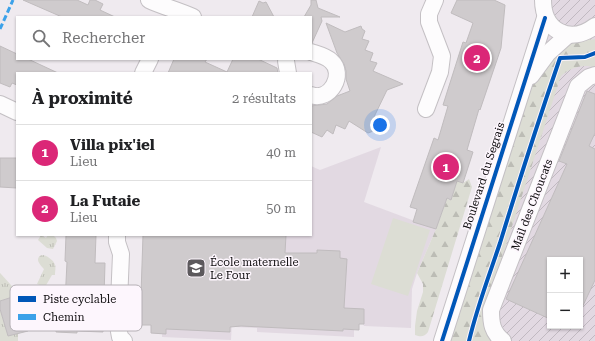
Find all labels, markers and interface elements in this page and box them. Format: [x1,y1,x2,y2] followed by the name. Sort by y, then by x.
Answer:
[16,16,312,60] search box
[30,27,52,49] icon: search
[62,29,145,47] text: Rechercher
[464,43,490,73] pin: 2
[32,88,133,108] text: À proximité
[232,91,296,106] text: 2 résultats
[370,115,390,135] your location
[461,121,507,231] street label: Boulevard du Segrais
[70,136,155,154] text: Villa pix'iel
[41,145,49,160] text: 1
[266,145,296,160] text: 40 m
[433,152,459,182] pin: 1
[70,154,97,169] text: Lieu
[509,157,555,253] street label: Mail des Choucats
[70,192,140,210] text: La Futaie
[41,201,49,216] text: 2
[266,201,296,216] text: 50 m
[70,210,97,225] text: Lieu
[210,255,299,282] place label: École maternelle Le Four
[185,257,207,279] school or university icon: École maternelle Le Four
[547,257,583,329] map controls
[547,257,583,293] button: +
[10,285,142,331] legend
[43,293,116,306] text: Piste cyclable
[547,293,583,329] button: −
[43,311,85,324] text: Chemin

